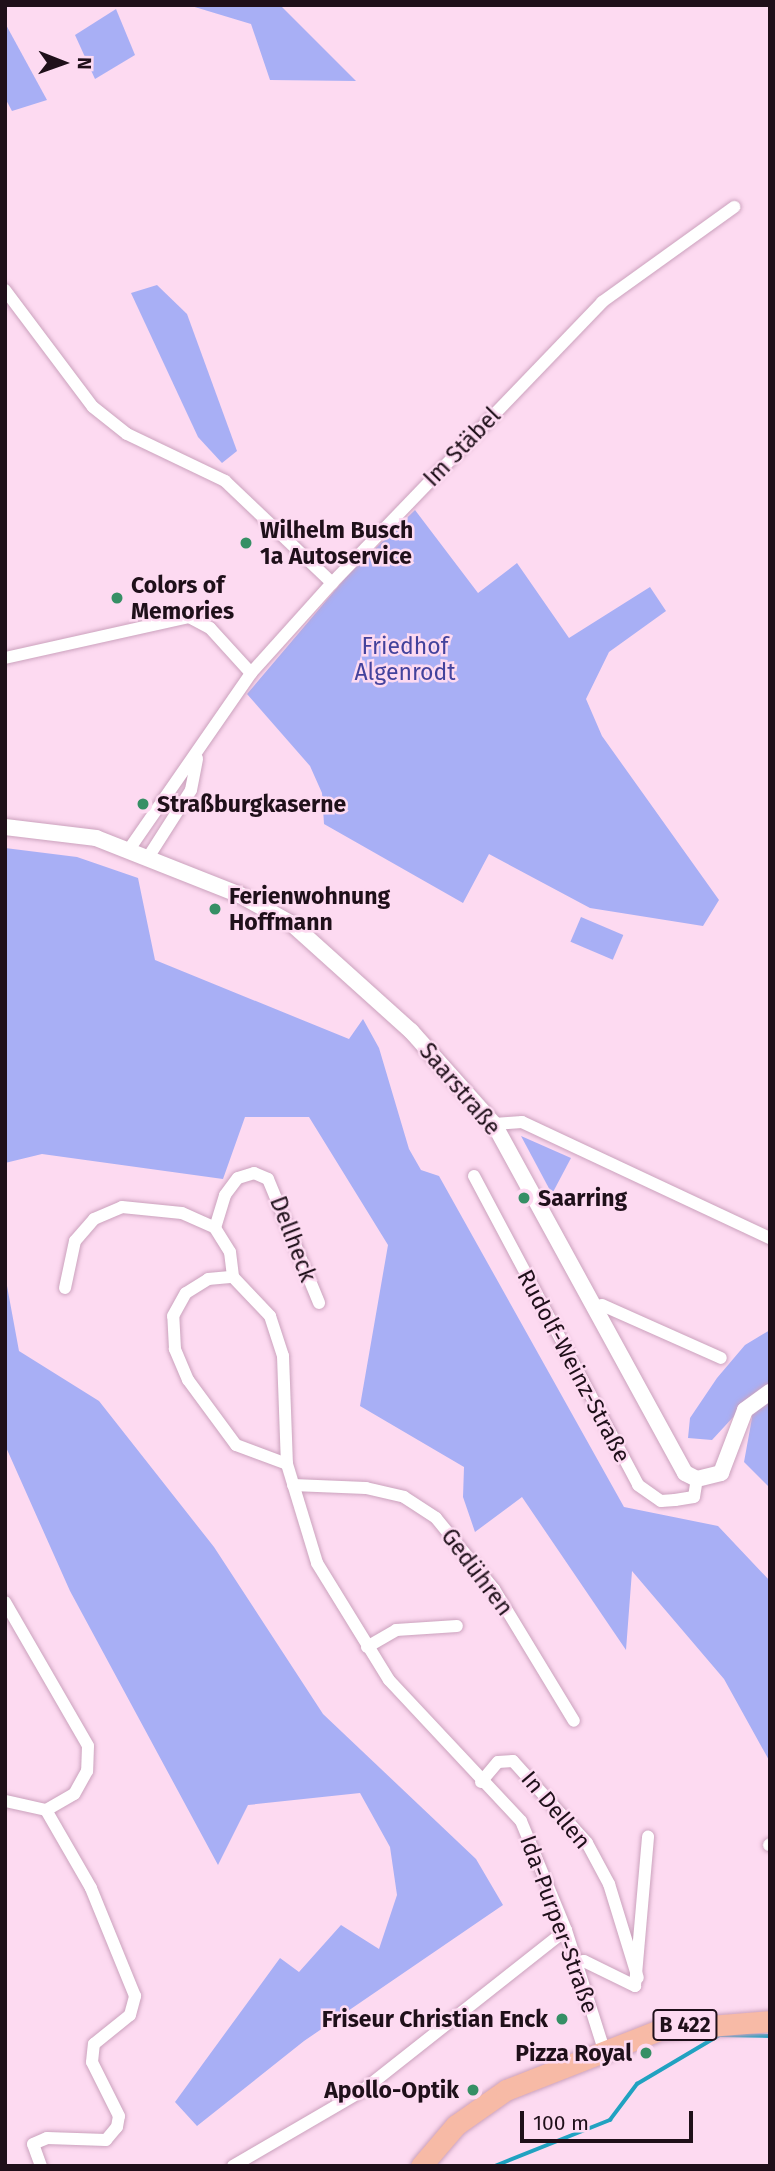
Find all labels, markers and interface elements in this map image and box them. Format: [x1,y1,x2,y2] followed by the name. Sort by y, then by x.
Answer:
[28,28,98,98] north arrow
[73,57,96,70] text: N
[418,402,506,492] street label: Im Stäbel
[260,516,413,570] place label: Wilhelm Busch 1a Autoservice
[238,535,254,551] marker: Wilhelm Busch 1a Autoservice
[131,571,234,625] place label: Colors of Memories
[109,590,125,606] marker: Colors of Memories
[354,632,456,686] park label: Friedhof Algenrodt
[157,790,346,818] place label: Straßburgkaserne
[135,796,151,812] marker: Straßburgkaserne
[229,882,390,936] place label: Ferienwohnung Hoffmann
[207,901,223,917] marker: Ferienwohnung Hoffmann
[414,1037,506,1141] street label: Saarstraße
[538,1184,627,1212] place label: Saarring
[516,1190,532,1206] marker: Saarring
[264,1192,322,1286] street label: Dellheck
[512,1265,636,1467] street label: Rudolf-Weinz-Straße
[435,1523,519,1621] street label: Gedühren
[516,1765,596,1855] street label: In Dellen
[514,1831,604,2017] street label: Ida-Purper-Straße
[322,2005,548,2033] place label: Friseur Christian Enck
[652,2008,718,2042] road number: B 422
[554,2011,570,2027] marker: Friseur Christian Enck
[515,2039,632,2067] place label: Pizza Royal
[638,2045,654,2061] marker: Pizza Royal
[324,2076,459,2104] place label: Apollo-Optik
[465,2082,481,2098] marker: Apollo-Optik
[523,2098,696,2142] scale bar
[533,2110,589,2136] text: 100 m

